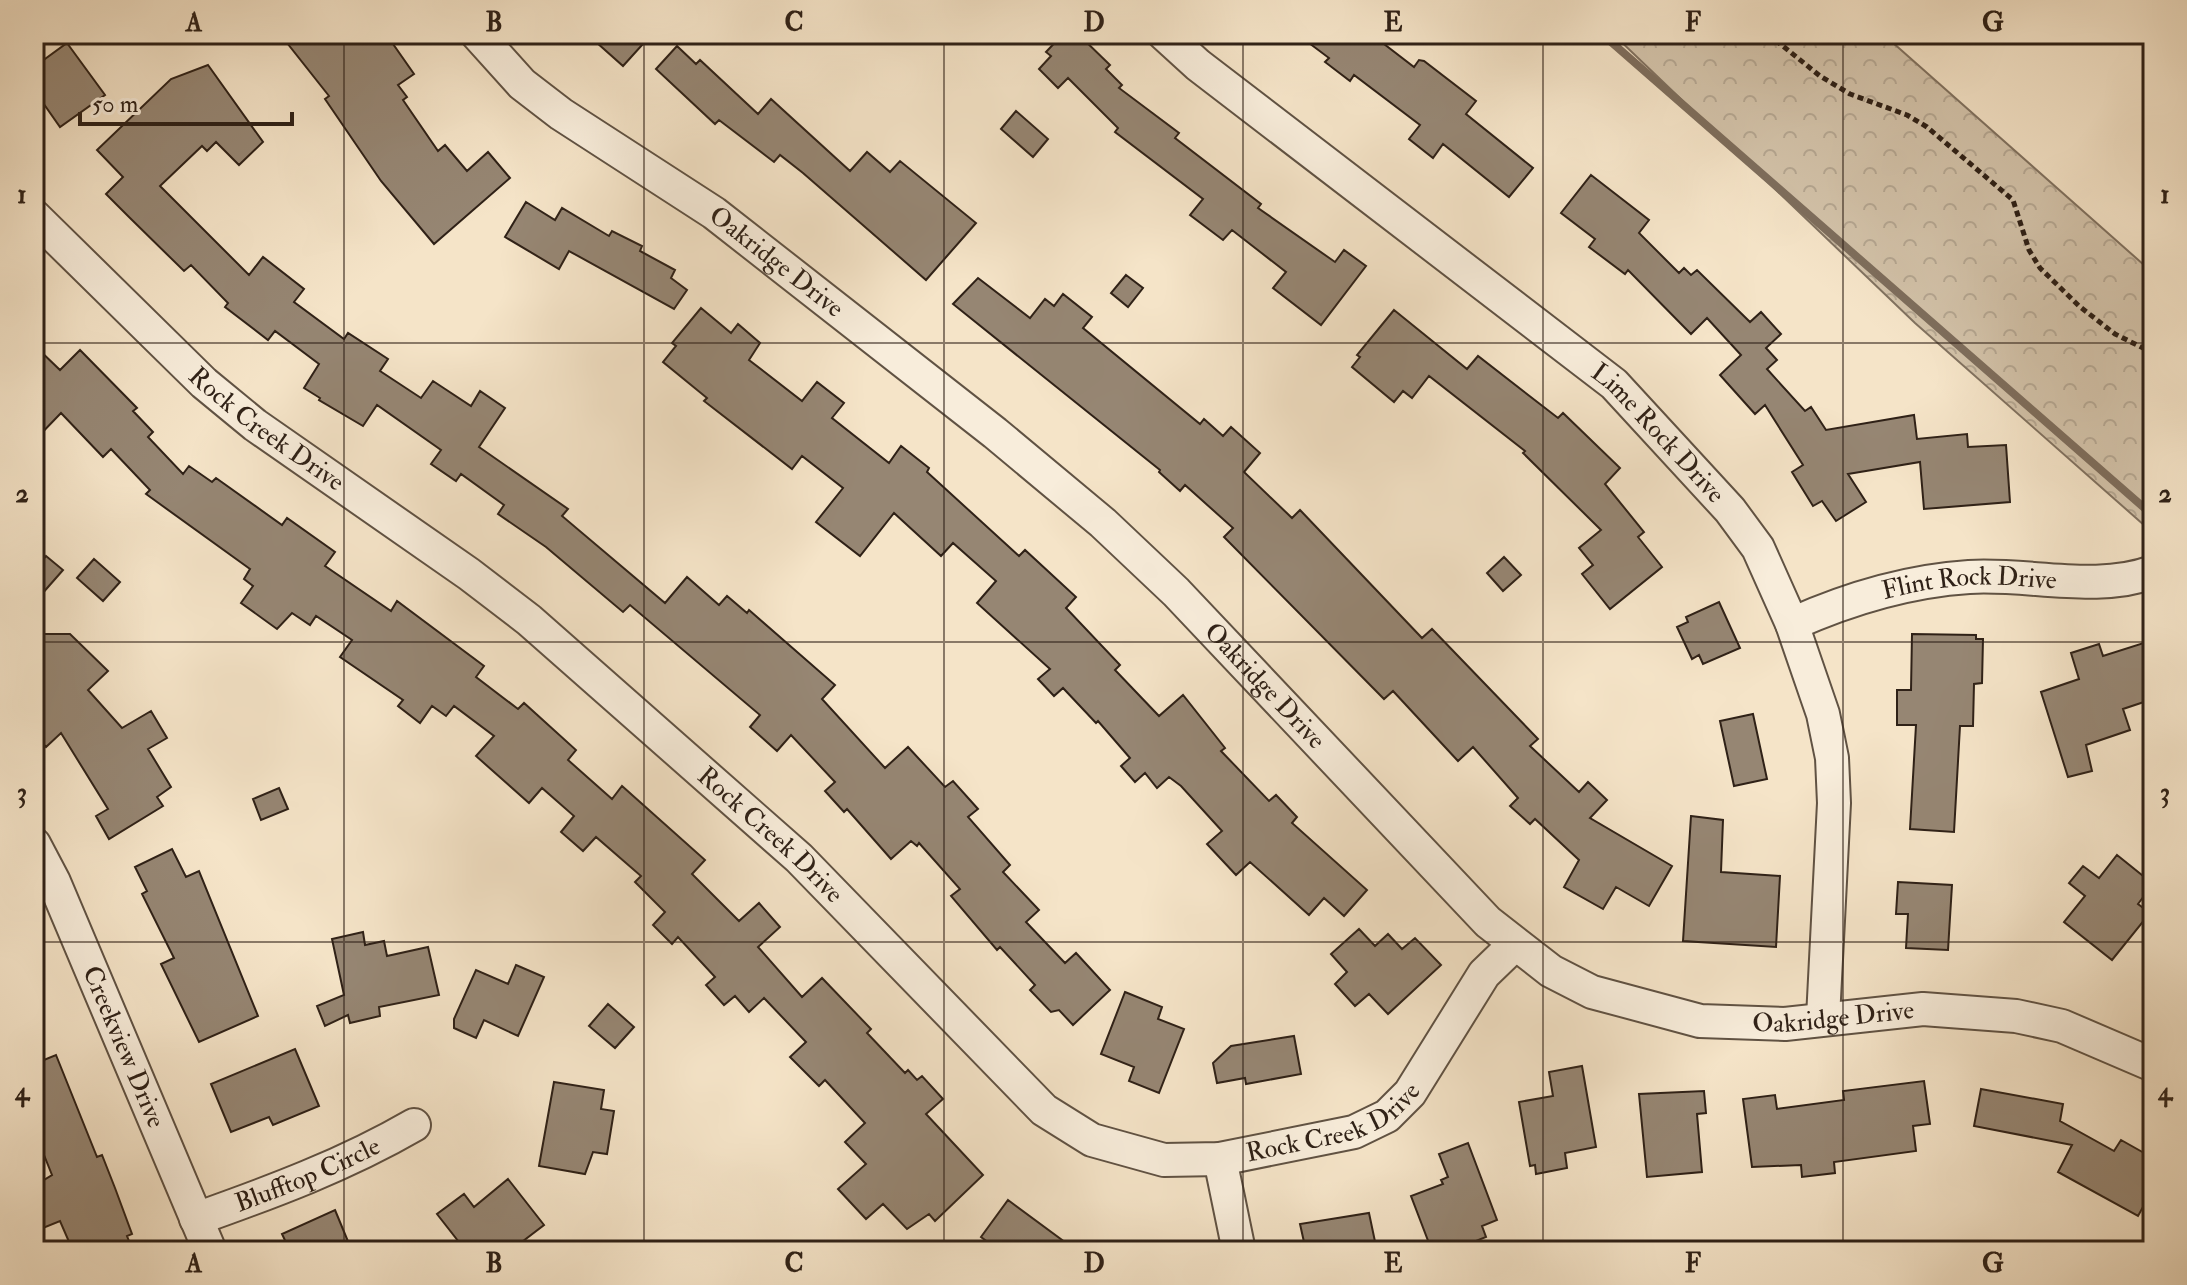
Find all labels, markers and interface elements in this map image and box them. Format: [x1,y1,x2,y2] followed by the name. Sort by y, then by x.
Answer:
[185,7,203,39] text: A
[485,7,503,39] text: B
[784,7,804,39] text: C
[1083,7,1105,39] text: D
[1384,7,1403,39] text: E
[1685,7,1702,39] text: F
[1982,7,2004,39] text: G
[80,76,292,126] scale bar
[92,89,139,120] text: 50 m
[17,179,27,211] text: 1
[2160,179,2170,211] text: 1
[703,199,850,325] street label: Oakridge Drive
[1585,356,1732,510] street label: Lime Rock Drive
[182,361,351,498] street label: Rock Creek Drive
[15,478,29,510] text: 2
[2158,478,2172,510] text: 2
[1878,560,2058,607] street label: Flint Rock Drive
[1197,616,1332,756] street label: Oakridge Drive
[691,760,850,910] street label: Rock Creek Drive
[17,777,27,809] text: 3
[2160,777,2170,809] text: 3
[75,961,172,1133] street label: Creekview Drive
[1752,994,1916,1040] street label: Oakridge Drive
[14,1076,31,1108] text: 4
[2157,1076,2174,1108] text: 4
[1243,1078,1428,1169] street label: Rock Creek Drive
[231,1130,386,1220] street label: Blufftop Circle
[185,1248,203,1280] text: A
[485,1248,503,1280] text: B
[784,1248,804,1280] text: C
[1083,1248,1105,1280] text: D
[1384,1248,1403,1280] text: E
[1685,1248,1702,1280] text: F
[1982,1248,2004,1280] text: G

